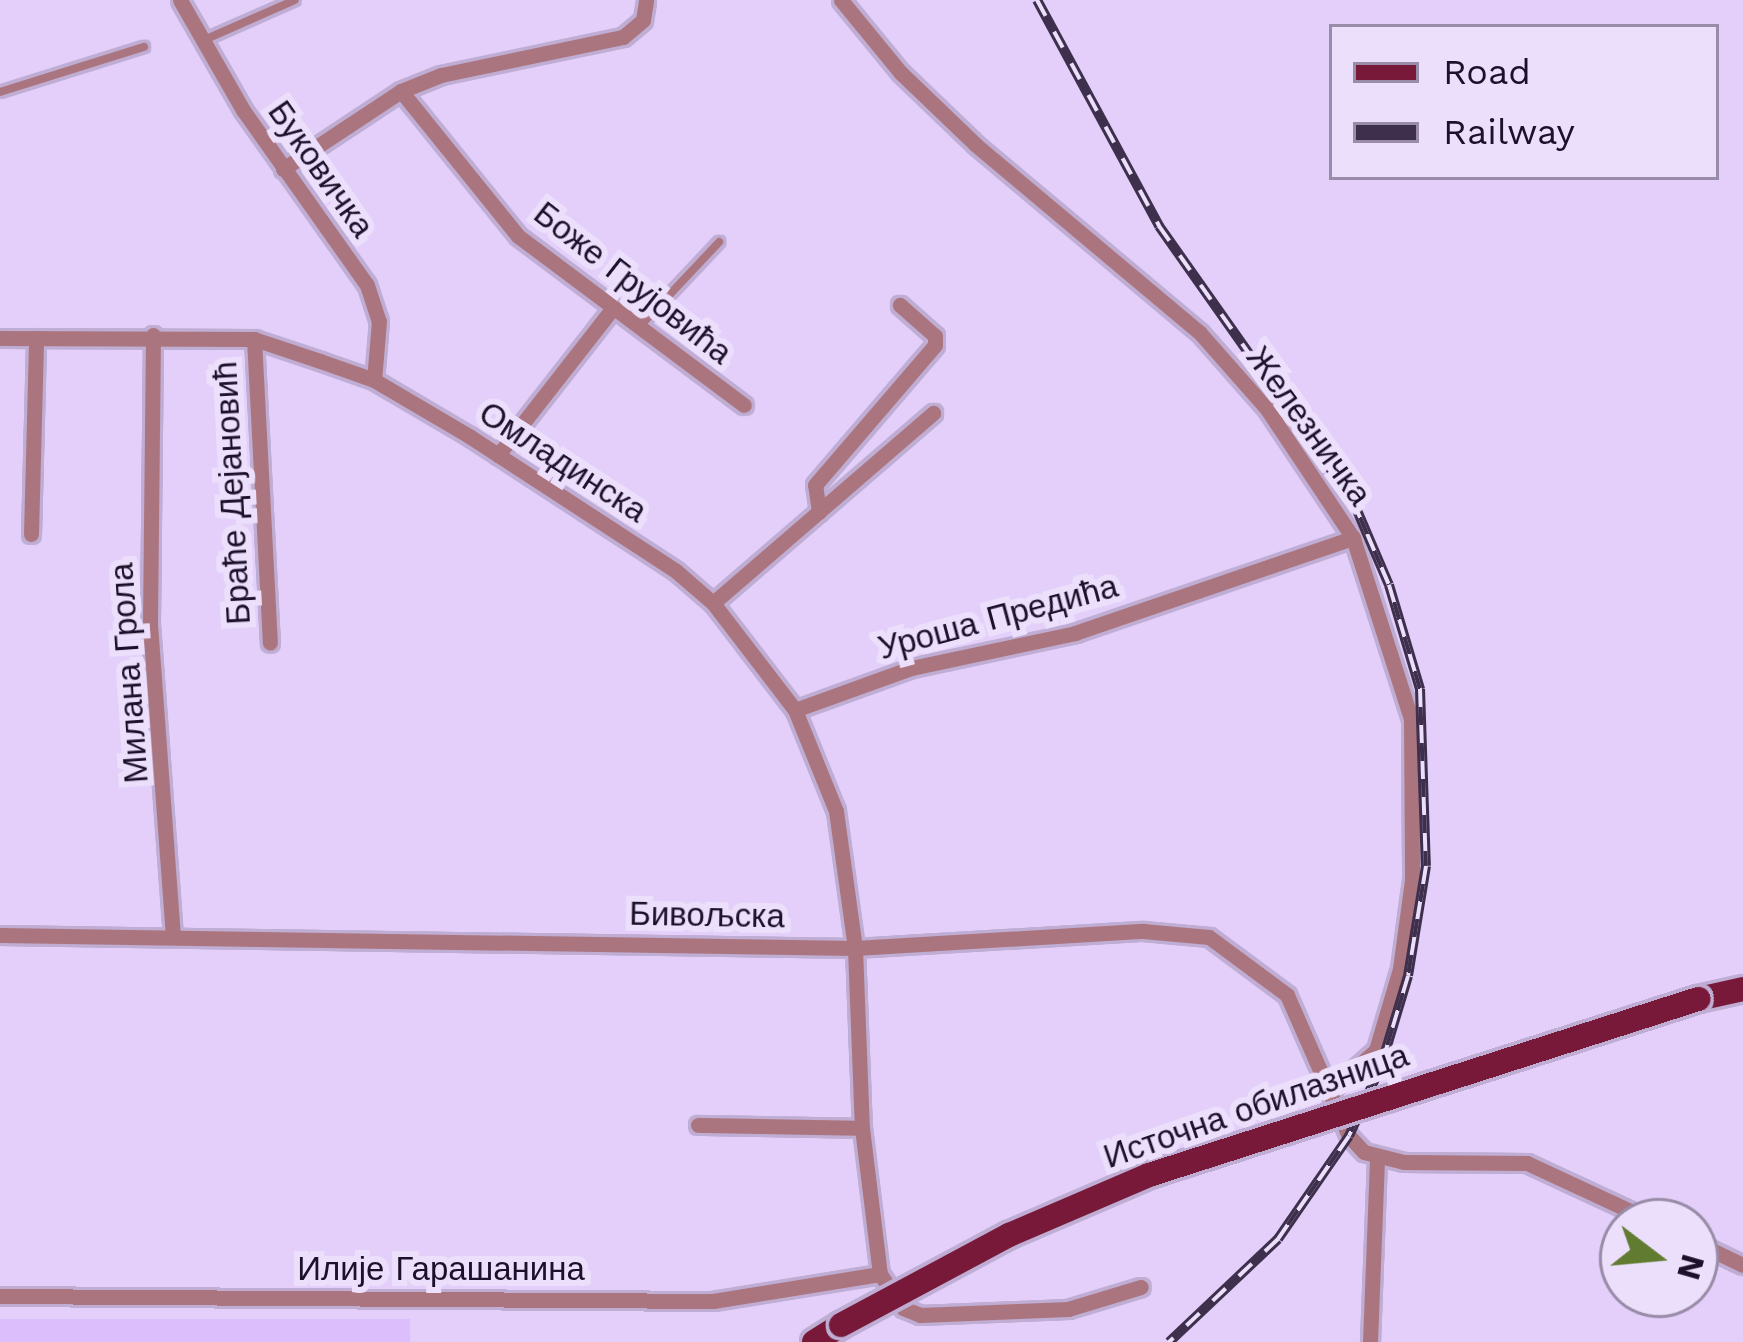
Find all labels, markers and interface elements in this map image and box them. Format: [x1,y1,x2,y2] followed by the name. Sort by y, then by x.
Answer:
[1329,24,1719,180] legend
[1443,51,1531,93] text: Road
[260,93,382,245] street label: Буковичка
[1443,111,1575,153] text: Railway
[526,193,740,373] street label: Боже Грујовића
[1238,339,1380,513] street label: Железничка
[205,360,259,626] street label: Браће Дејановић
[472,393,654,531] street label: Омладинска
[102,561,156,785] street label: Милана Грола
[874,566,1122,668] street label: Уроша Предића
[629,894,785,936] street label: Бивољска
[1098,1035,1414,1177] street label: Источна обилазница
[1599,1198,1719,1318] north arrow
[297,1249,585,1289] street label: Илије Гарашанина
[1669,1250,1713,1284] text: N

